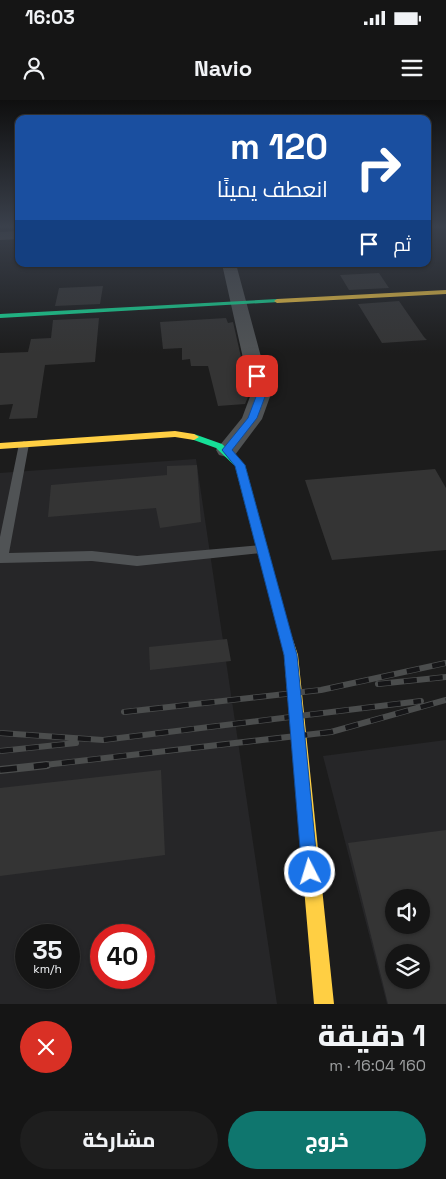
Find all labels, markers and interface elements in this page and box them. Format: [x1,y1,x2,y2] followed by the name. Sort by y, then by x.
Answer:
[25,5,75,30] text: 16:03
[20,54,48,82] icon: person
[194,54,252,82] text: Navio
[398,54,426,82] icon: menu
[230,125,328,169] text: 120 m
[346,135,411,200] icon: right
[217,175,328,203] text: انعطف يمينًا
[355,230,383,258] icon: arrive
[393,232,411,257] text: ثم
[236,355,278,397] pin
[243,362,271,390] icon: arrive
[283,845,335,897] position arrow
[385,889,430,989] map controls
[385,889,430,934] button: sound
[90,924,155,989] speed limit sign: 40
[32,934,63,966] text: 35
[385,944,430,989] button: layers
[33,961,62,977] text: km/h
[318,1016,426,1055] text: 1 دقيقة
[20,1021,72,1073] button: close
[329,1055,426,1076] text: 160 m · 16:04
[20,1111,218,1169] button: مشاركة
[228,1111,426,1169] button: خروج

